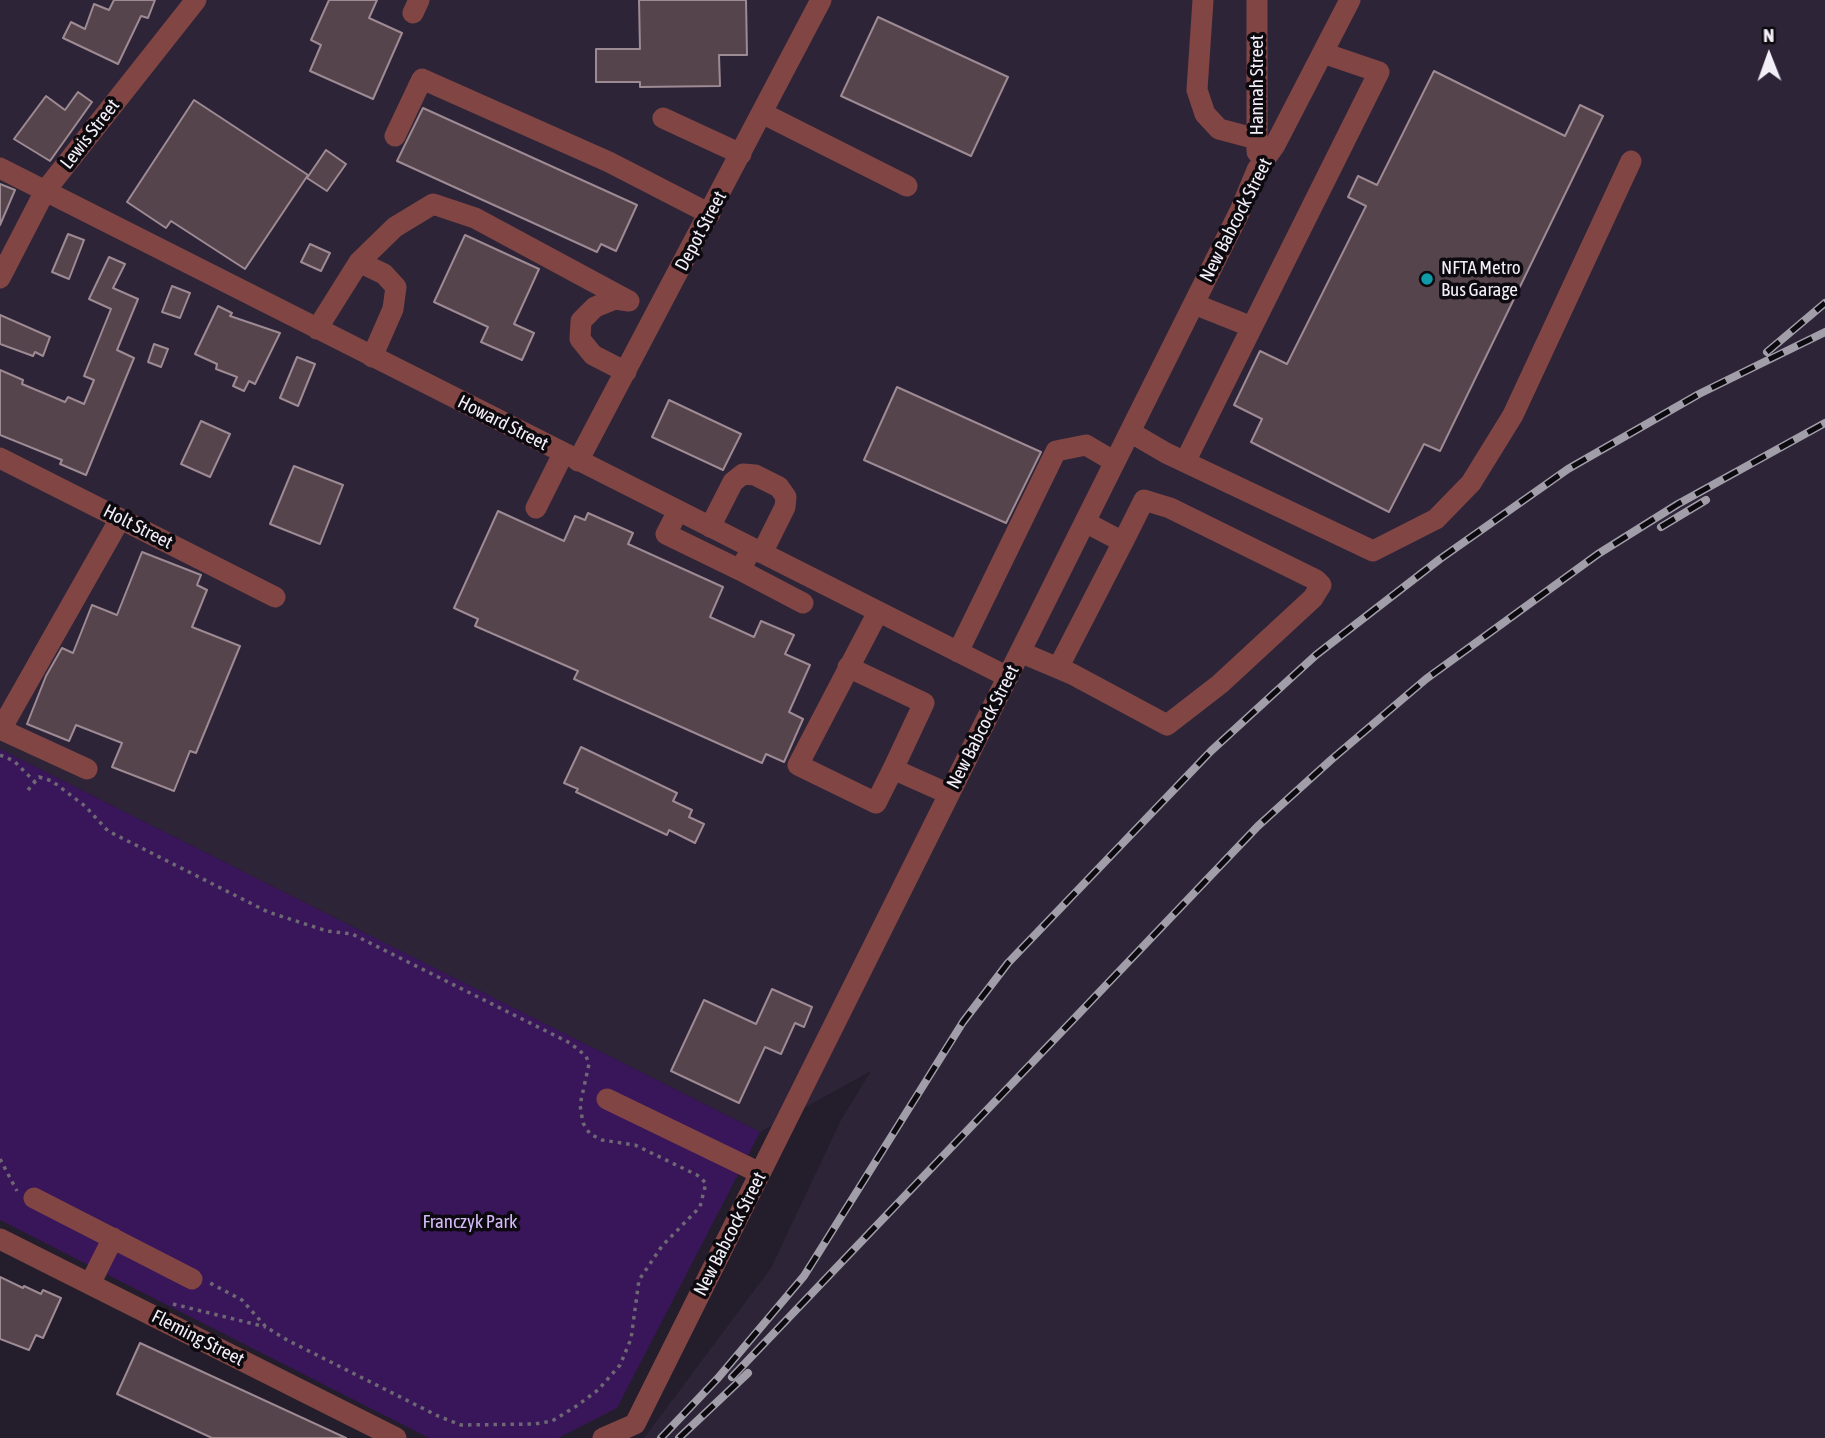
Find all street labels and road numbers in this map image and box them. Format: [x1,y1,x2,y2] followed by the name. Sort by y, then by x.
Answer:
[1246,35,1268,135] street label: Hannah Street
[56,94,124,174] street label: Lewis Street
[1195,154,1277,286] street label: New Babcock Street
[671,187,731,275] street label: Depot Street
[454,390,552,456] street label: Howard Street
[100,500,176,554] street label: Holt Street
[942,661,1024,793] street label: New Babcock Street
[689,1168,771,1300] street label: New Babcock Street
[148,1305,248,1371] street label: Fleming Street

